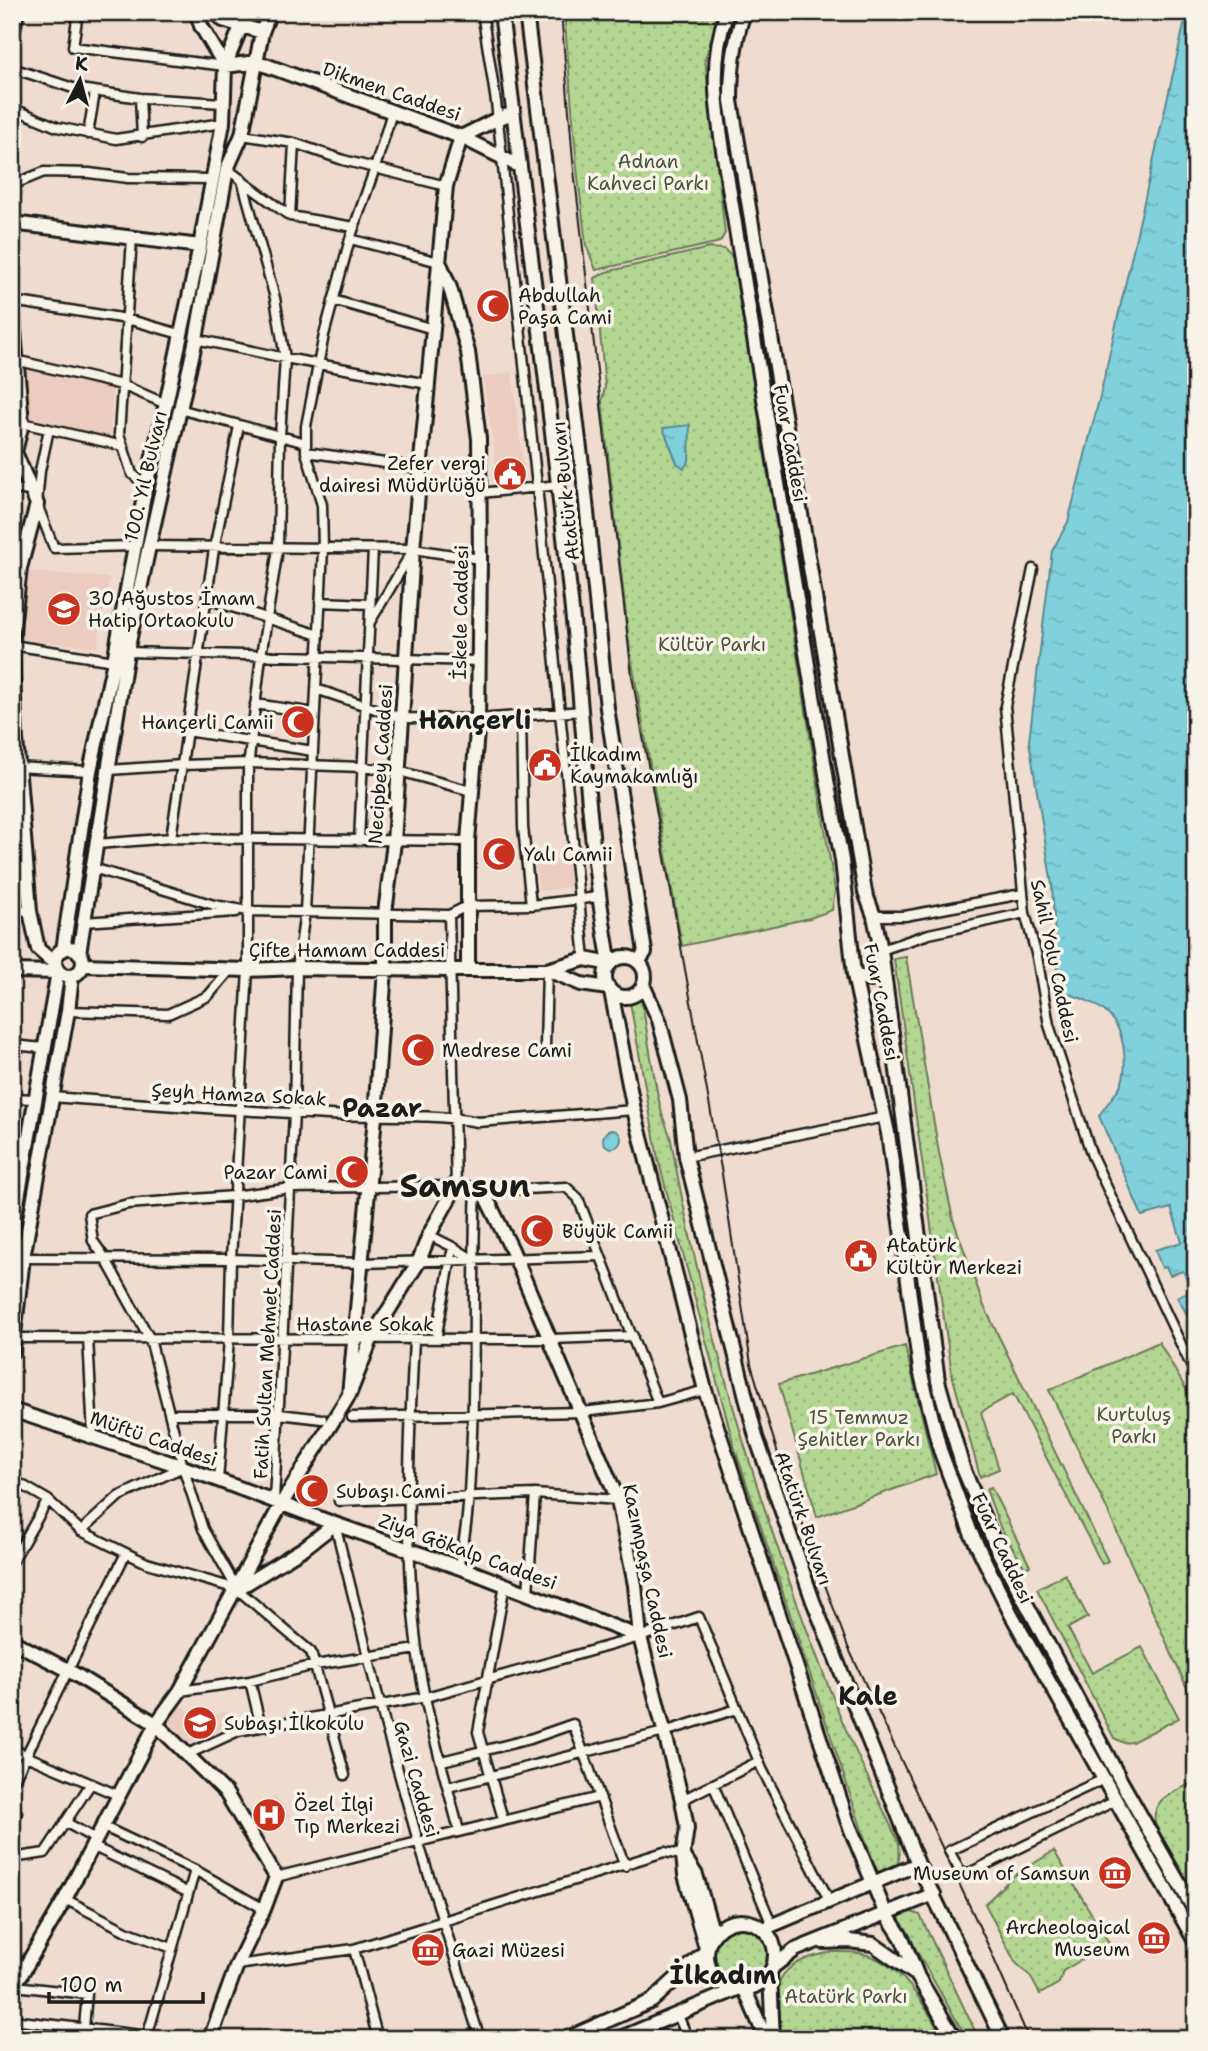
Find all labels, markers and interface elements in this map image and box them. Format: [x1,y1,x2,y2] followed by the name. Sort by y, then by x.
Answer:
[46,46,116,116] north arrow
[74,50,90,77] text: K
[319,56,464,127] street label: Dikmen Caddesi
[587,149,709,196] park label: Adnan Kahveci Parkı
[518,283,612,330] place label: Abdullah Paşa Cami
[474,287,512,325] mosque icon: Abdullah Paşa Cami
[768,382,813,504] street label: Fuar Caddesi
[118,408,173,544] street label: 100. Yıl Bulvarı
[546,420,585,562] street label: Atatürk Bulvarı
[319,451,486,498] place label: Zefer vergi dairesi Müdürlüğü
[491,455,529,493] public building icon: Zefer vergi dairesi Müdürlüğü
[447,545,474,680] street label: İskele Caddesi
[88,586,255,633] place label: 30 Ağustos İmam Hatip Ortaokulu
[45,590,83,628] school or university icon: 30 Ağustos İmam Hatip Ortaokulu
[658,632,766,657] park label: Kültür Parkı
[362,683,399,845] street label: Necipbey Caddesi
[418,702,532,737] district label: Hançerli
[279,703,317,741] mosque icon: Hançerli Camii
[141,710,274,735] place label: Hançerli Camii
[570,742,698,789] place label: İlkadım Kaymakamlığı
[526,746,564,784] public building icon: İlkadım Kaymakamlığı
[480,835,518,873] mosque icon: Yalı Camii
[524,842,613,867] place label: Yalı Camii
[1025,877,1084,1045] street label: Sahil Yolu Caddesi
[249,938,445,963] street label: Çifte Hamam Caddesi
[858,941,905,1063] street label: Fuar Caddesi
[399,1031,437,1069] mosque icon: Medrese Cami
[442,1038,572,1063] place label: Medrese Cami
[151,1077,327,1112] street label: Şeyh Hamza Sokak
[342,1090,422,1125] district label: Pazar
[333,1153,371,1191] mosque icon: Pazar Cami
[223,1160,328,1185] place label: Pazar Cami
[399,1163,531,1208] district label: Samsun
[248,1208,287,1480] street label: Fatih Sultan Mehmet Caddesi
[518,1212,556,1250] mosque icon: Büyük Camii
[562,1219,674,1244] place label: Büyük Camii
[886,1233,1022,1280] place label: Atatürk Kültür Merkezi
[842,1237,880,1275] public building icon: Atatürk Kültür Merkezi
[296,1312,434,1337] street label: Hastane Sokak
[1096,1402,1172,1449] park label: Kurtuluş Parkı
[87,1405,221,1472] street label: Müftü Caddesi
[798,1405,920,1452] park label: 15 Temmuz Şehitler Parkı
[769,1448,838,1589] street label: Atatürk Bulvarı
[293,1472,331,1510] mosque icon: Subaşı Cami
[336,1479,446,1504] place label: Subaşı Cami
[617,1482,678,1661] street label: Kazımpaşa Caddesi
[966,1489,1039,1608] street label: Fuar Caddesi
[375,1508,561,1595] street label: Ziya Gökalp Caddesi
[838,1678,898,1713] district label: Kale
[181,1704,219,1742] school or university icon: Subaşı İlkokulu
[224,1711,364,1736] place label: Subaşı İlkokulu
[388,1718,445,1841] street label: Gazi Caddesi
[294,1792,400,1839] place label: Özel İlgi Tıp Merkezi
[250,1796,288,1834] hospital icon: Özel İlgi Tıp Merkezi
[1096,1854,1134,1892] museum icon: Museum of Samsun
[913,1861,1090,1886] place label: Museum of Samsun
[1005,1915,1130,1962] place label: Archeological Museum
[1135,1919,1173,1957] museum icon: Archeological Museum
[409,1931,447,1969] museum icon: Gazi Müzesi
[452,1938,565,1963] place label: Gazi Müzesi
[670,1957,777,1992] district label: İlkadım
[49,1960,203,2004] scale bar
[60,1971,123,1999] text: 100 m
[784,1984,908,2009] park label: Atatürk Parkı

